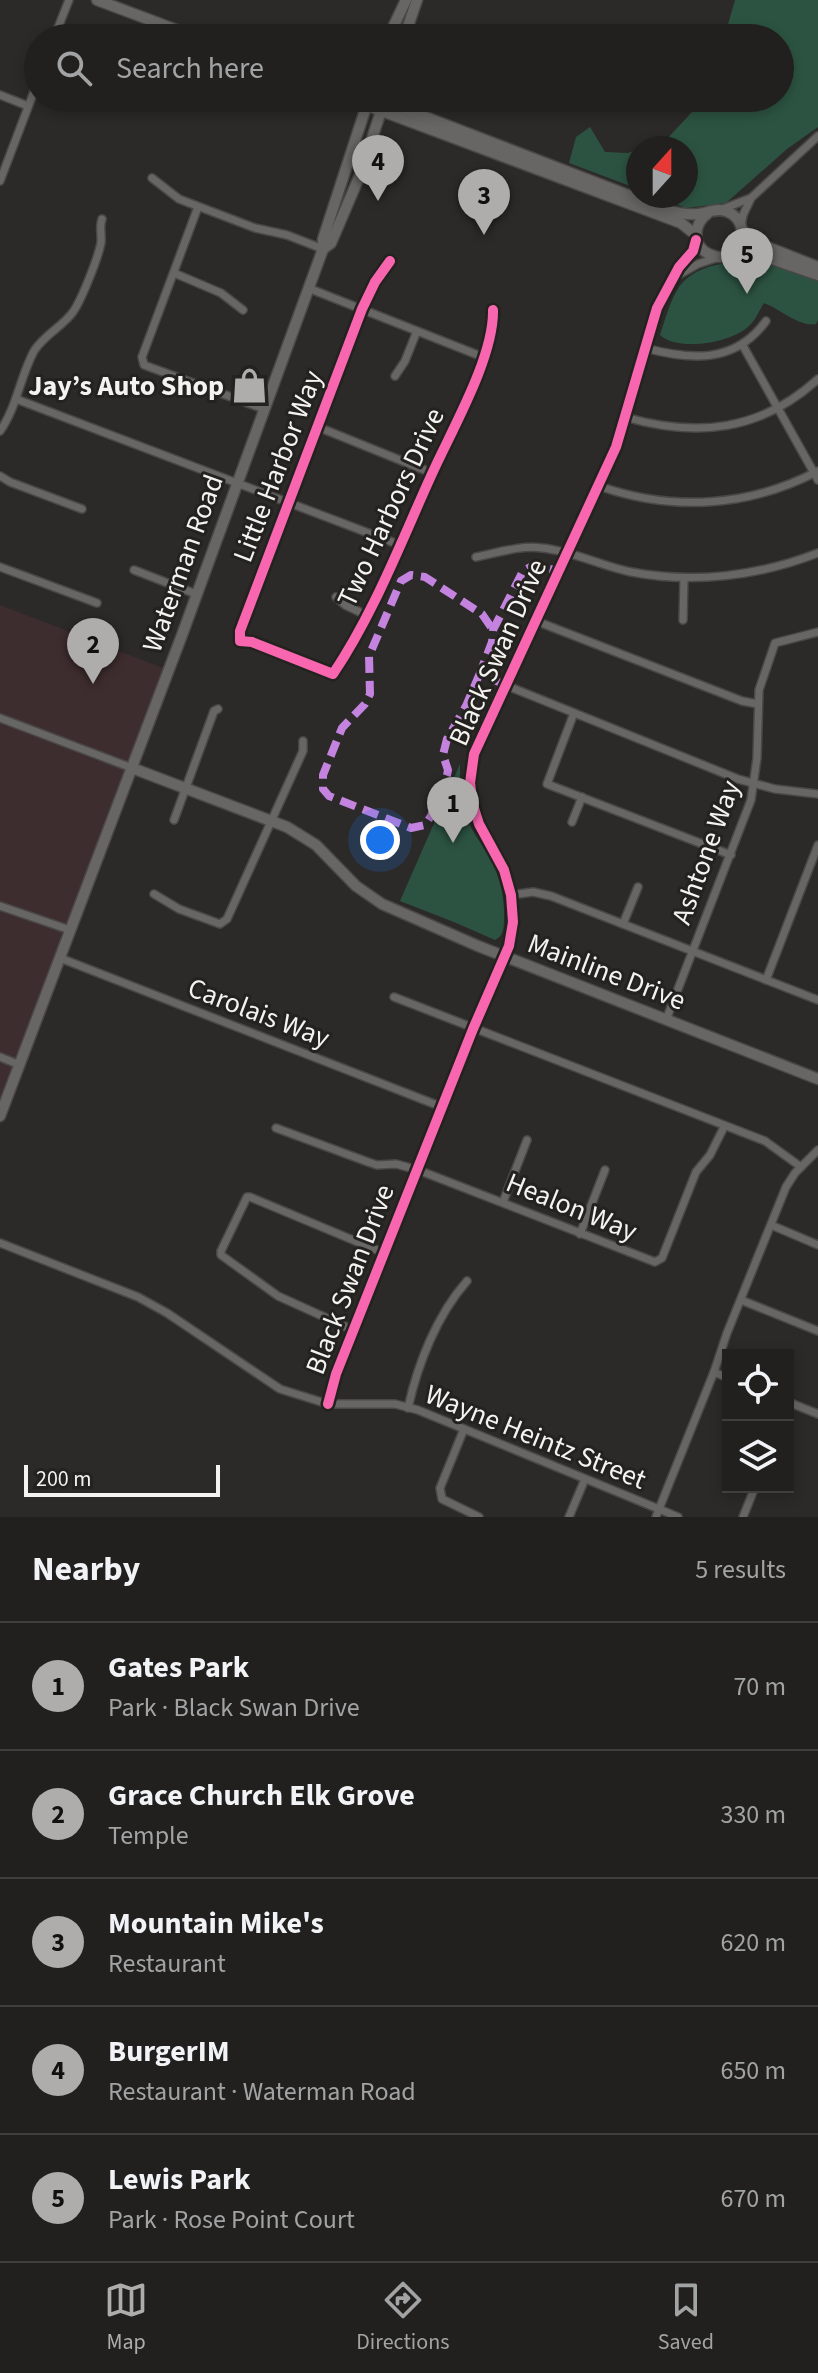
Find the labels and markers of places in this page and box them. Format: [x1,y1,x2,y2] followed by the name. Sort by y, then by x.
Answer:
[352,135,404,201] pin: 4
[458,169,510,235] pin: 3
[721,228,773,294] pin: 5
[28,366,224,406] place label: Jay’s Auto Shop
[231,366,269,404] shop icon: Jay’s Auto Shop
[67,618,119,684] pin: 2
[427,777,479,843] pin: 1

